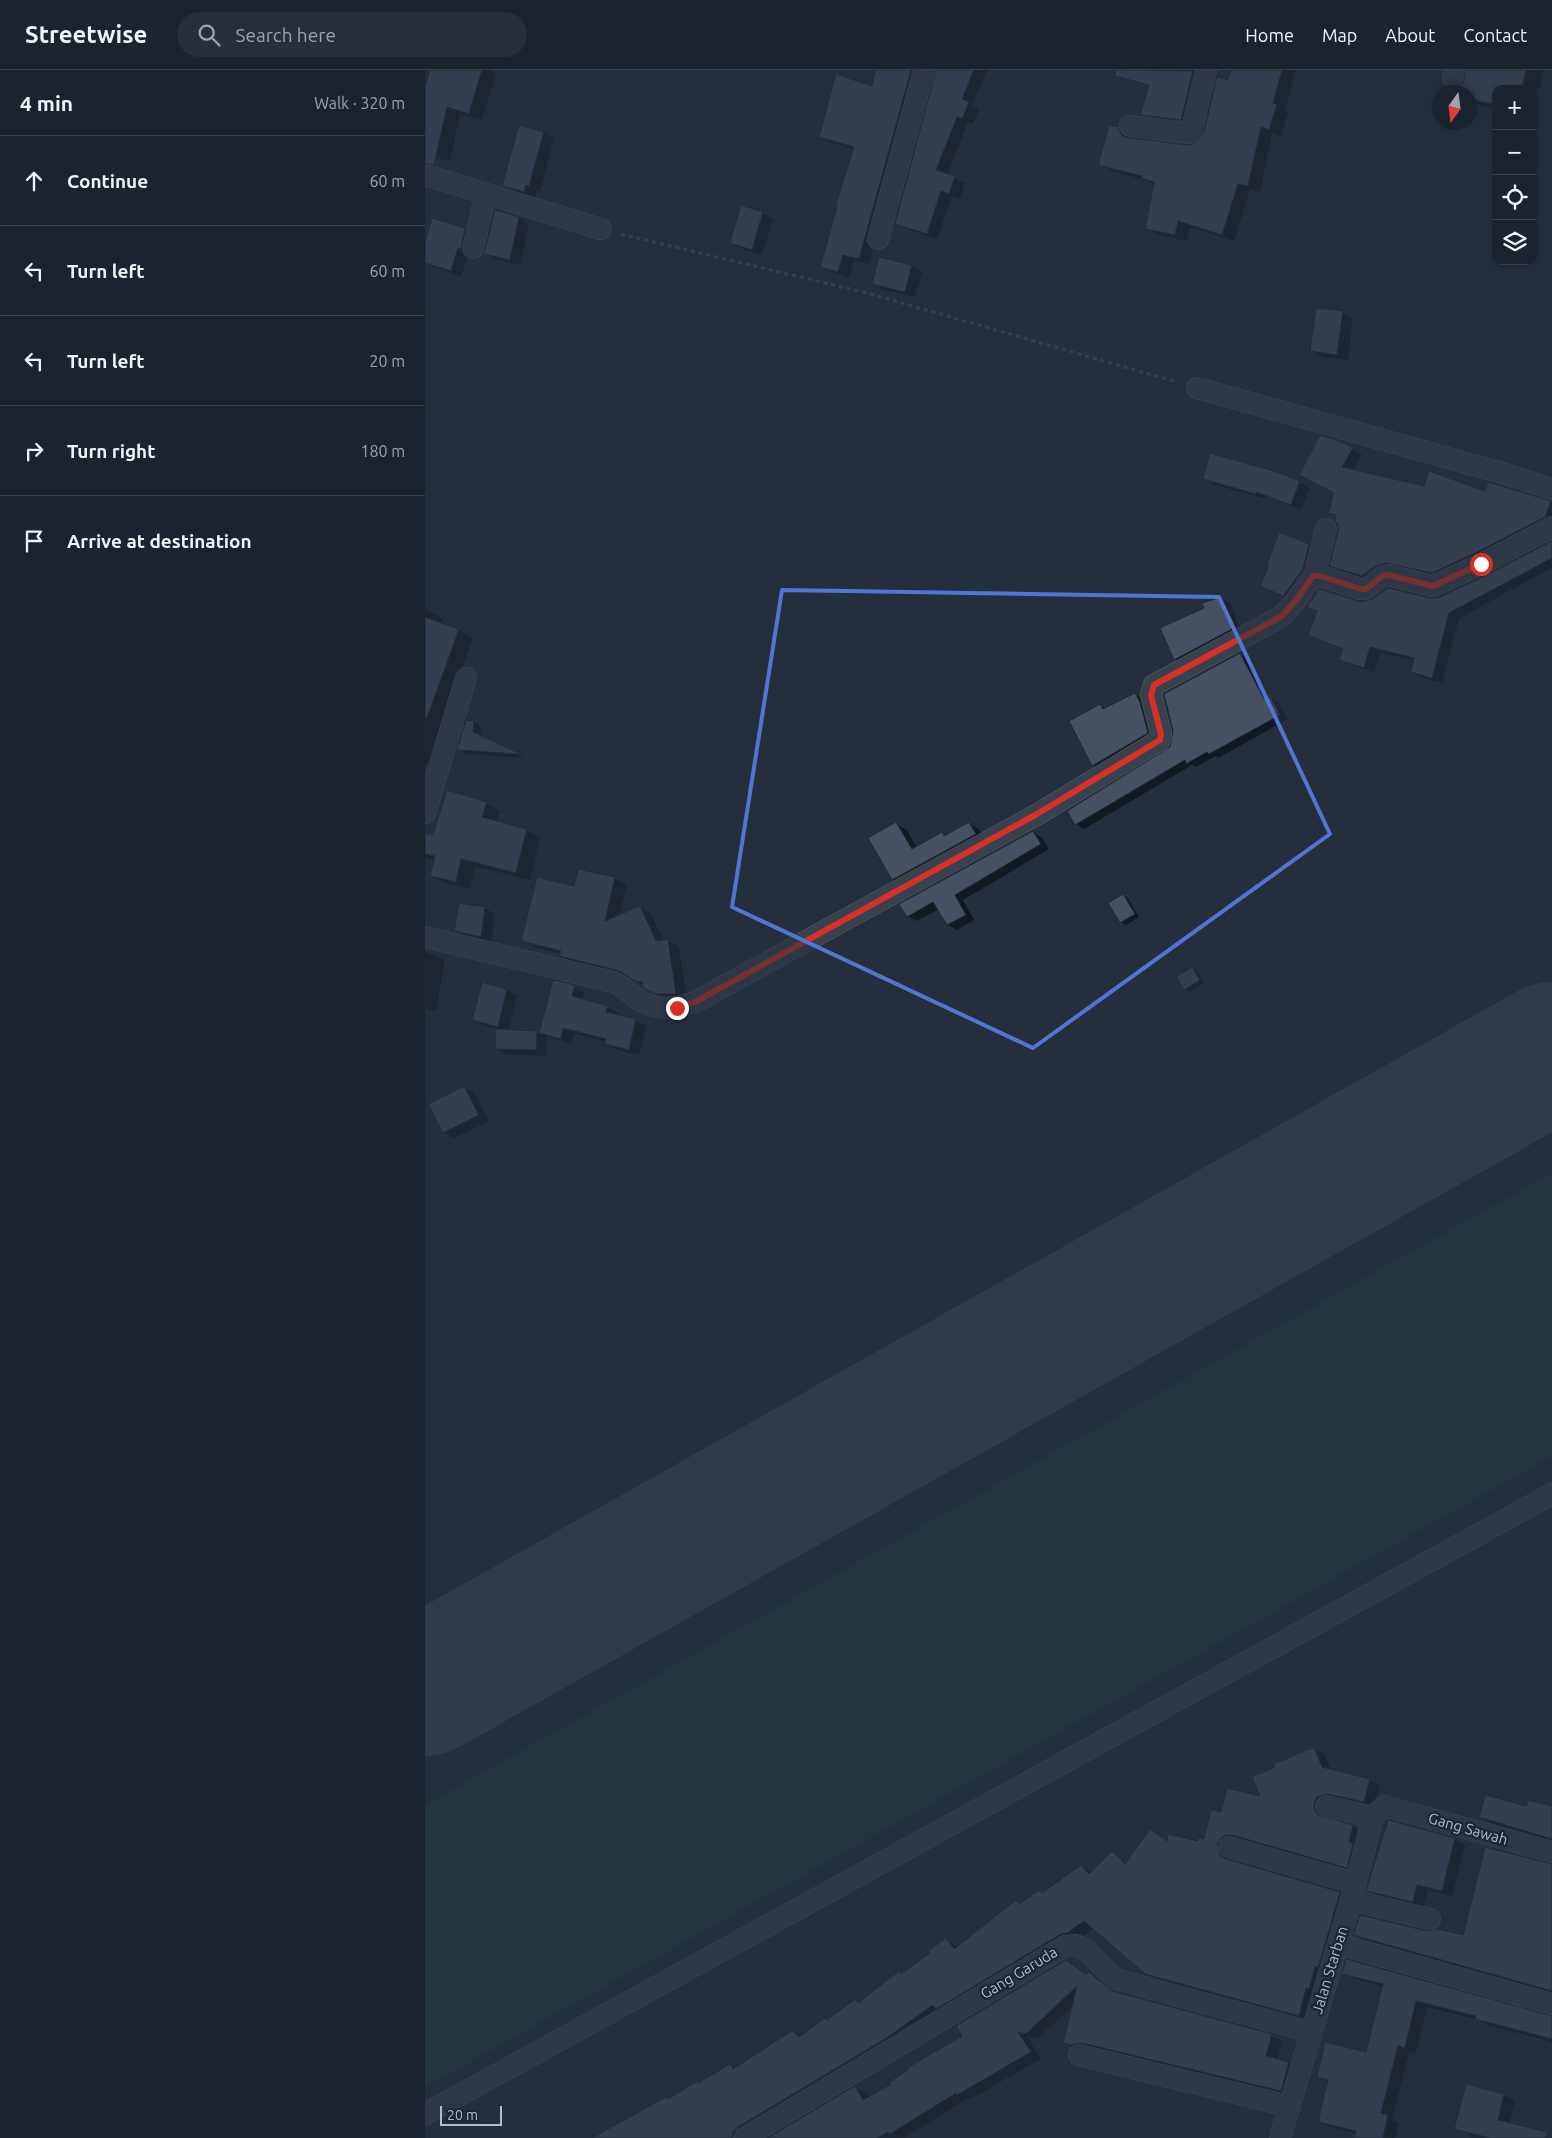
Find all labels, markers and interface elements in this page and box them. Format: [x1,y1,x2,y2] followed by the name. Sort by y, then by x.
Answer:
[177,12,527,57] search box
[25,21,147,48] text: Streetwise
[195,21,223,49] icon: search
[235,24,336,46] text: Search here
[1245,25,1294,45] text: Home
[1322,25,1357,45] text: Map
[1385,25,1435,45] text: About
[1463,25,1527,45] text: Contact
[1432,85,1477,130] north arrow
[1492,85,1537,265] map controls
[1492,85,1537,130] button: +
[20,91,73,115] text: 4 min
[314,94,405,112] text: Walk · 320 m
[1492,130,1537,175] button: −
[20,167,48,195] icon: ahead
[67,170,148,192] text: Continue
[369,172,405,190] text: 60 m
[1492,175,1537,220] button: locate
[1492,220,1537,265] button: layers
[20,257,48,285] icon: left
[67,260,145,282] text: Turn left
[369,262,405,280] text: 60 m
[20,347,48,375] icon: left
[67,350,145,372] text: Turn left
[369,352,405,370] text: 20 m
[20,437,48,465] icon: right
[67,440,155,462] text: Turn right
[360,442,405,460] text: 180 m
[20,527,48,555] icon: arrive
[67,530,252,552] text: Arrive at destination
[1470,553,1493,576] route start
[666,997,689,1020] route end
[1426,1809,1510,1848] street label: Gang Sawah
[1308,1924,1351,2016] street label: Jalan Starban
[977,1943,1060,2002] street label: Gang Garuda
[440,2103,503,2126] scale bar
[447,2107,478,2123] text: 20 m

